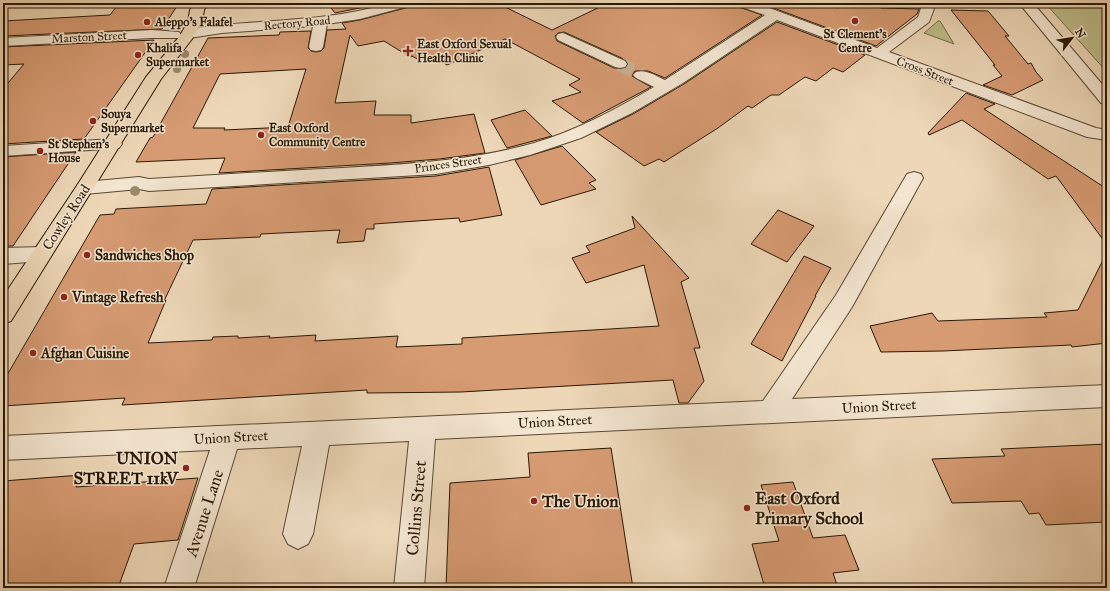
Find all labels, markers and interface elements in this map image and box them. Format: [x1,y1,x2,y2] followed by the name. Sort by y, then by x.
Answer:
[263,13,331,33] street label: Rectory Road
[154,15,233,30] place label: Aleppo's Falafel
[850,16,860,26] marker: St Clement's Centre
[142,17,152,27] marker: Aleppo's Falafel
[1052,18,1092,58] north arrow
[1072,26,1088,41] text: N
[823,27,887,55] place label: St Clement's Centre
[51,28,128,46] street label: Marston Street
[417,37,512,65] place label: East Oxford Sexual Health Clinic
[146,41,210,70] place label: Khalifa Supermarket
[402,45,414,57] marker: East Oxford Sexual Health Clinic
[133,50,143,60] marker: Khalifa Supermarket
[895,54,956,89] street label: Cross Street
[101,107,165,136] place label: Souya Supermarket
[88,116,98,126] marker: Souya Supermarket
[269,121,365,150] place label: East Oxford Community Centre
[256,130,266,140] marker: East Oxford Community Centre
[48,137,110,165] place label: St Stephen's House
[35,146,45,156] marker: St Stephen's House
[413,152,483,176] street label: Princes Street
[39,181,94,253] street label: Cowley Road
[95,247,194,265] place label: Sandwiches Shop
[82,250,92,260] marker: Sandwiches Shop
[71,289,164,307] place label: Vintage Refresh
[59,292,69,302] marker: Vintage Refresh
[40,345,129,363] place label: Afghan Cuisine
[28,348,38,358] marker: Afghan Cuisine
[841,396,917,417] street label: Union Street
[517,411,593,432] street label: Union Street
[193,427,269,448] street label: Union Street
[73,448,179,489] place label: UNION STREET 11kV
[402,460,431,556] street label: Collins Street
[181,463,191,473] marker: UNION STREET 11kV
[180,467,228,560] street label: Avenue Lane
[755,488,864,529] place label: East Oxford Primary School
[541,491,619,512] place label: The Union
[529,496,539,506] marker: The Union
[742,503,752,513] marker: East Oxford Primary School

